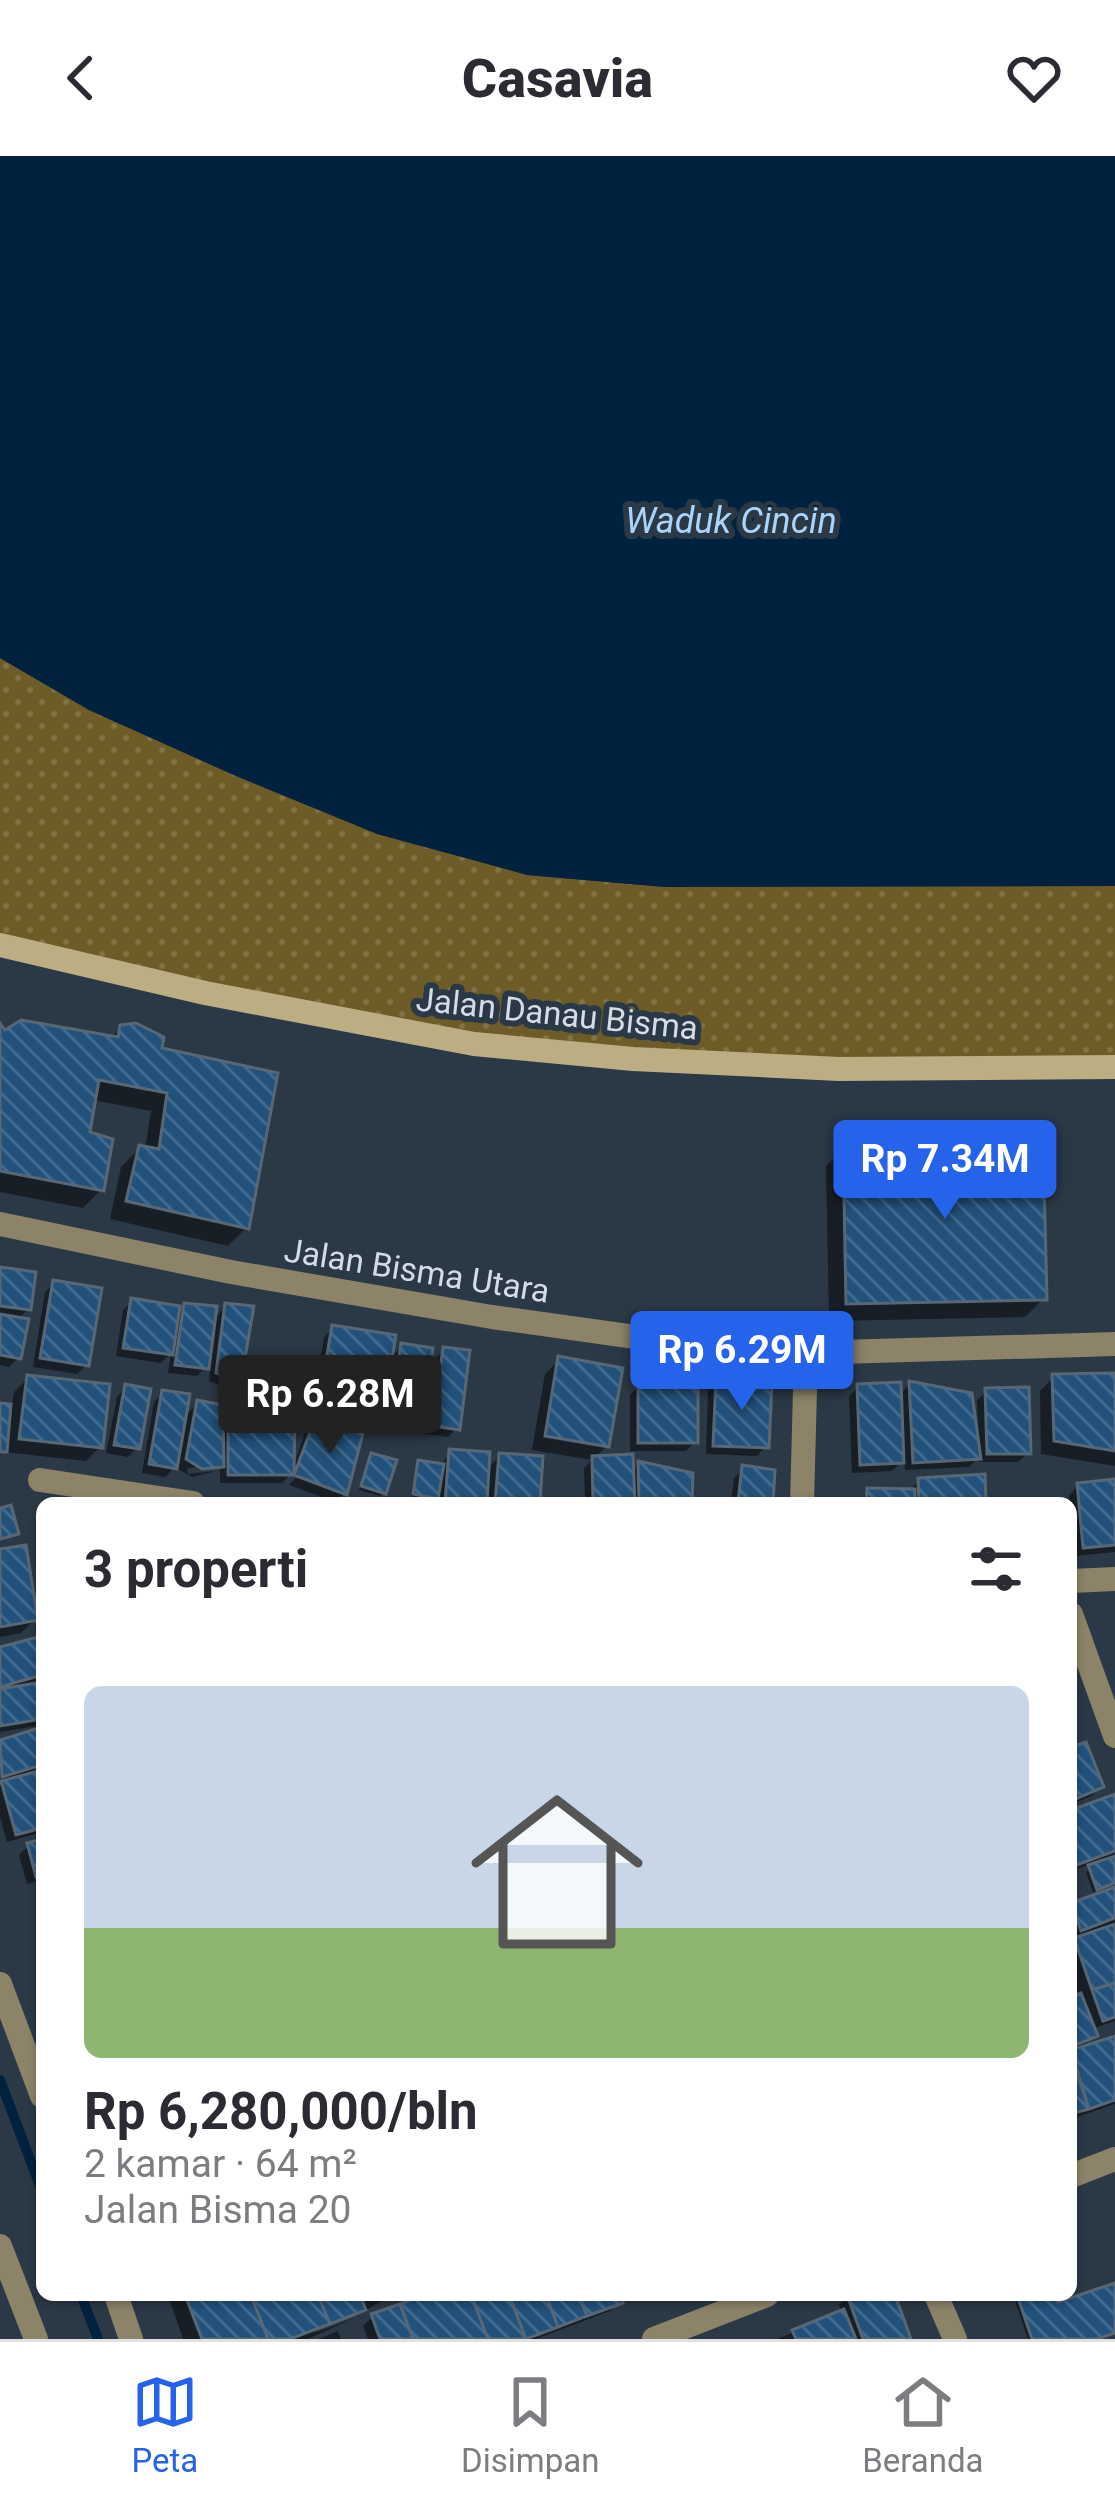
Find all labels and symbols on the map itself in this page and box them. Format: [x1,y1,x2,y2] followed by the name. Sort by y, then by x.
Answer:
[625,500,837,542] water label: Waduk Cincin
[414,979,700,1048] street label: Jalan Danau Bisma
[821,1120,1069,1222] pin: Rp 7.34M
[282,1230,552,1311] street label: Jalan Bisma Utara
[618,1311,866,1413] pin: Rp 6.29M
[206,1355,454,1457] pin: Rp 6.28M

